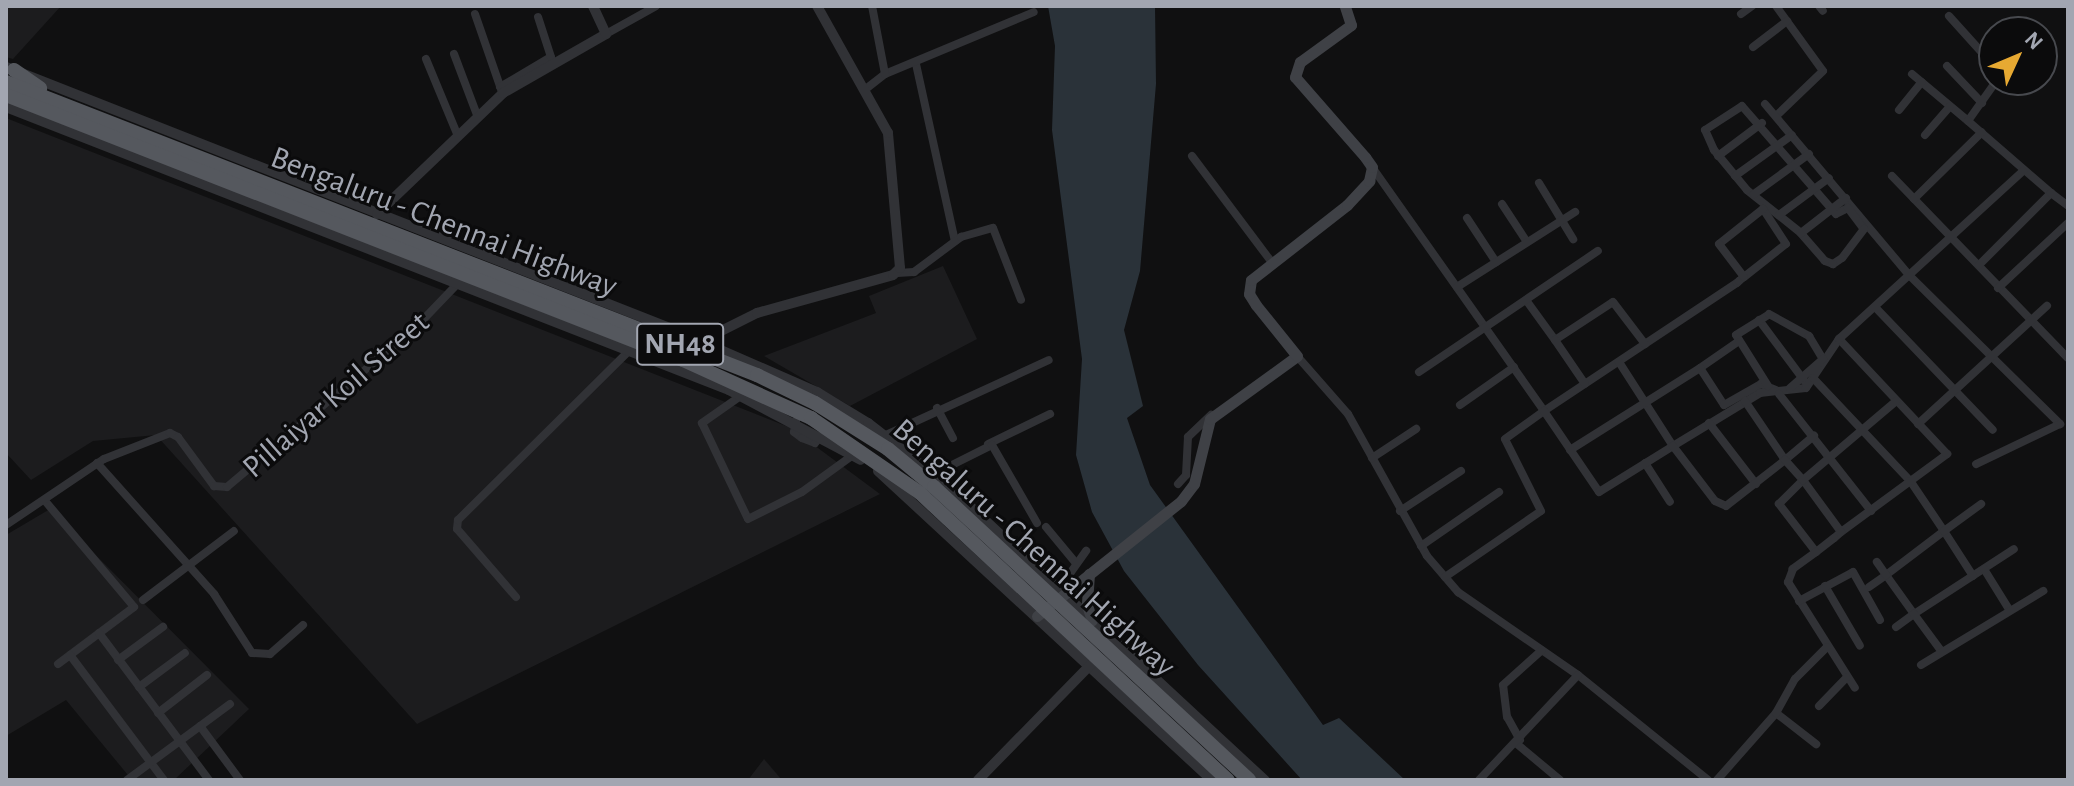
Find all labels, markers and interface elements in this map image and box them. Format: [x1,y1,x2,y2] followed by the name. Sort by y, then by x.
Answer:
[1978,16,2058,96] north arrow
[2021,28,2047,54] text: N
[265,138,623,306] street label: Bengaluru - Chennai Highway
[235,304,437,486] street label: Pillaiyar Koil Street
[636,318,724,370] road number: NH48
[884,411,1184,685] street label: Bengaluru - Chennai Highway

